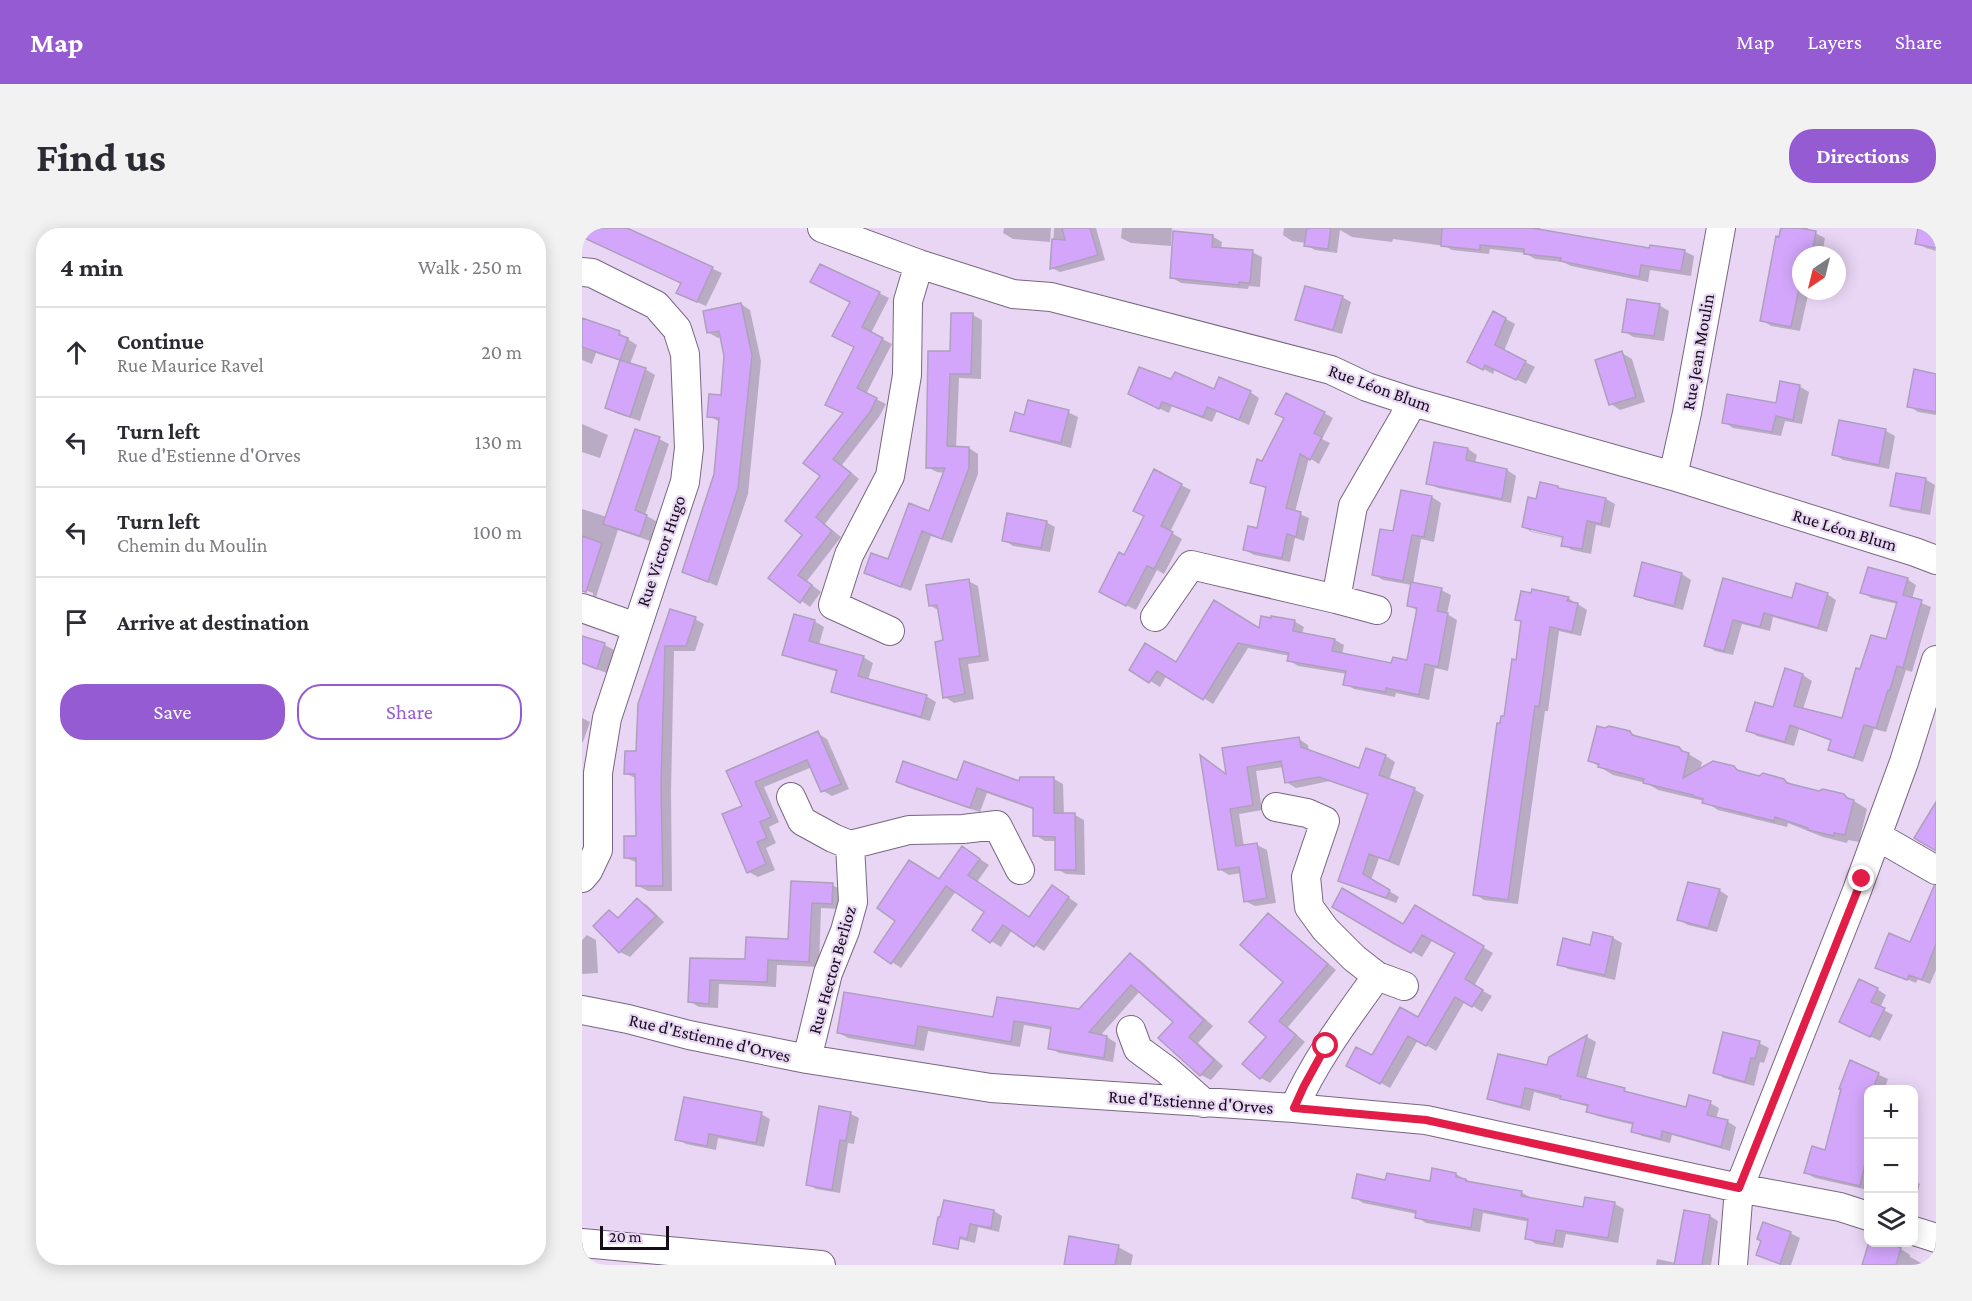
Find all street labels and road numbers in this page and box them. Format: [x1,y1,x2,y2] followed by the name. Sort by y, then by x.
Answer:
[1678,292,1718,412] street label: Rue Jean Moulin
[1326,360,1435,416] street label: Rue Léon Blum
[633,493,689,609] street label: Rue Victor Hugo
[1790,505,1900,556] street label: Rue Léon Blum
[804,903,860,1036] street label: Rue Hector Berlioz
[627,1010,793,1066] street label: Rue d'Estienne d'Orves
[1108,1086,1274,1118] street label: Rue d'Estienne d'Orves

